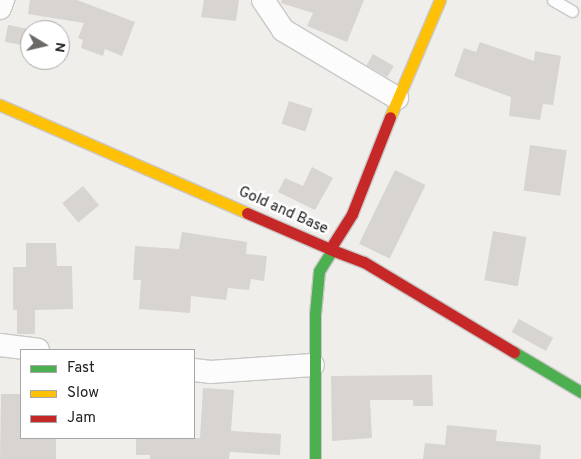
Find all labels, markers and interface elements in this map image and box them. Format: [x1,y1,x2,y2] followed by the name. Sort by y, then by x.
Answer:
[20,20,70,70] north arrow
[50,41,69,54] text: N
[235,183,331,239] street label: Gold and Base
[20,349,195,439] legend
[67,359,95,378] text: Fast
[67,384,99,403] text: Slow
[67,409,96,428] text: Jam

